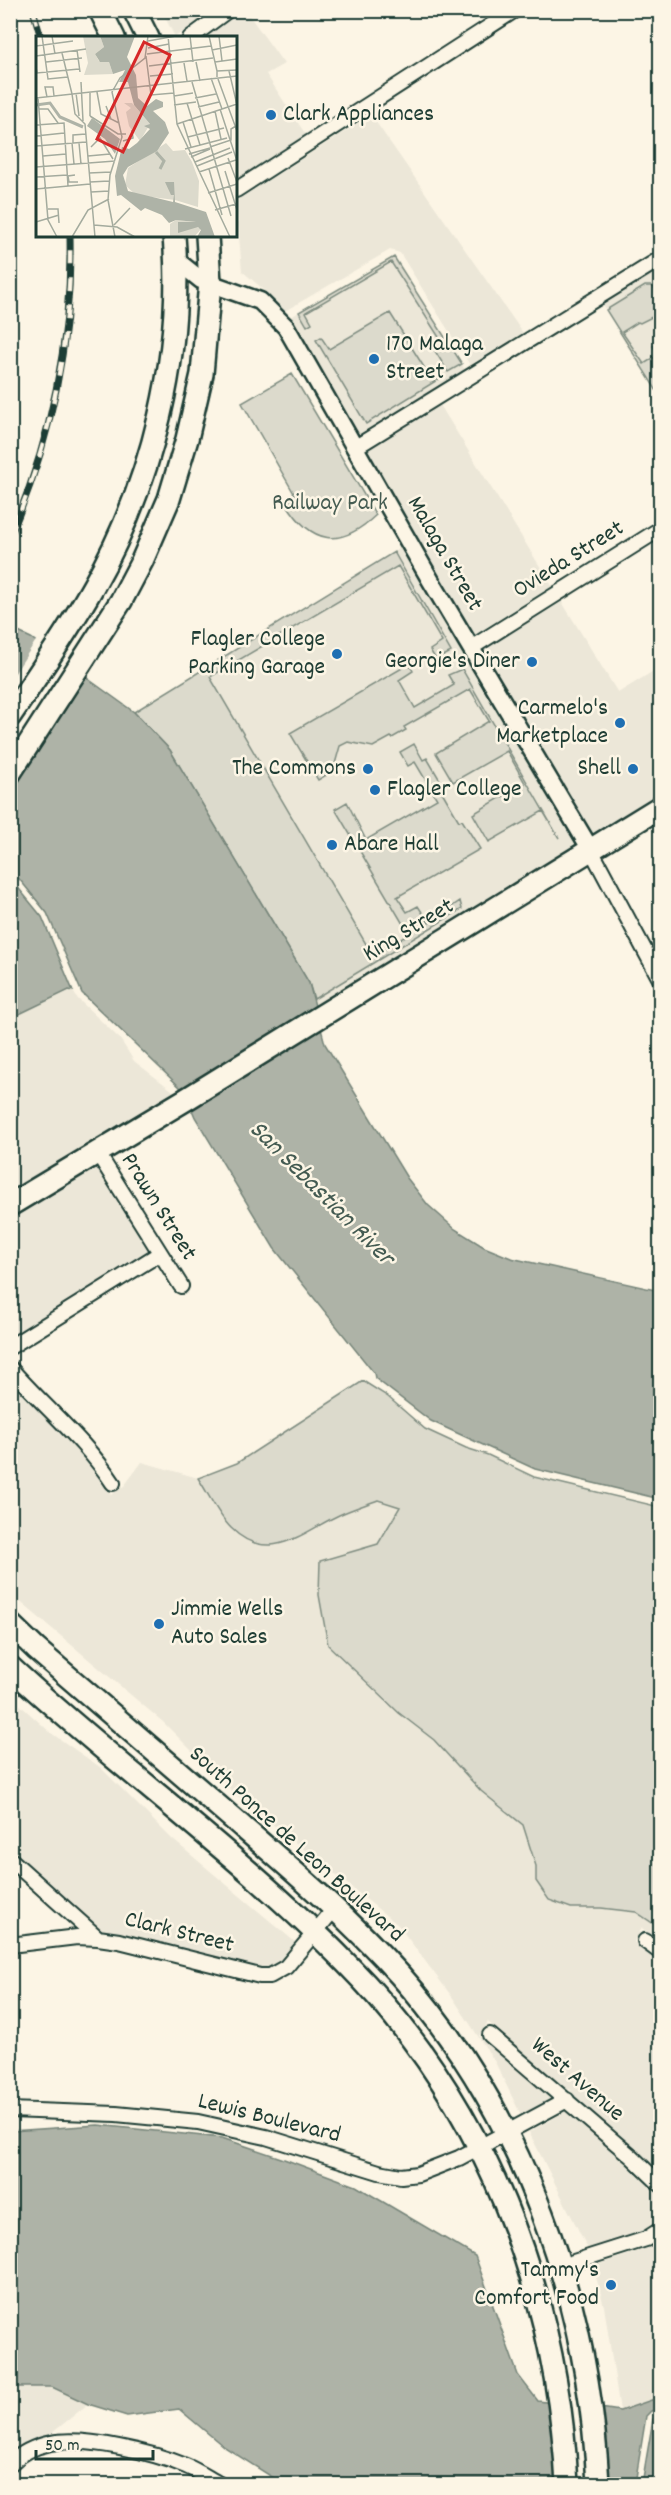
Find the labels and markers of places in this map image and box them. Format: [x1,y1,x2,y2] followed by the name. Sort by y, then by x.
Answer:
[283,98,434,132] place label: Clark Appliances
[264,108,278,122] marker: Clark Appliances
[386,328,484,390] place label: 170 Malaga Street
[367,352,381,366] marker: 170 Malaga Street
[188,623,325,685] place label: Flagler College Parking Garage
[385,645,520,679] place label: Georgie's Diner
[330,647,344,661] marker: Flagler College Parking Garage
[525,655,539,669] marker: Georgie's Diner
[496,692,608,754] place label: Carmelo's Marketplace
[613,716,627,730] marker: Carmelo's Marketplace
[232,752,356,786] place label: The Commons
[577,752,621,786] place label: Shell
[361,762,375,776] marker: The Commons
[626,762,640,776] marker: Shell
[387,773,521,807] place label: Flagler College
[368,783,382,797] marker: Flagler College
[344,828,439,862] place label: Abare Hall
[325,838,339,852] marker: Abare Hall
[171,1593,283,1655] place label: Jimmie Wells Auto Sales
[152,1617,166,1631] marker: Jimmie Wells Auto Sales
[474,2254,599,2316] place label: Tammy's Comfort Food
[604,2278,618,2292] marker: Tammy's Comfort Food

